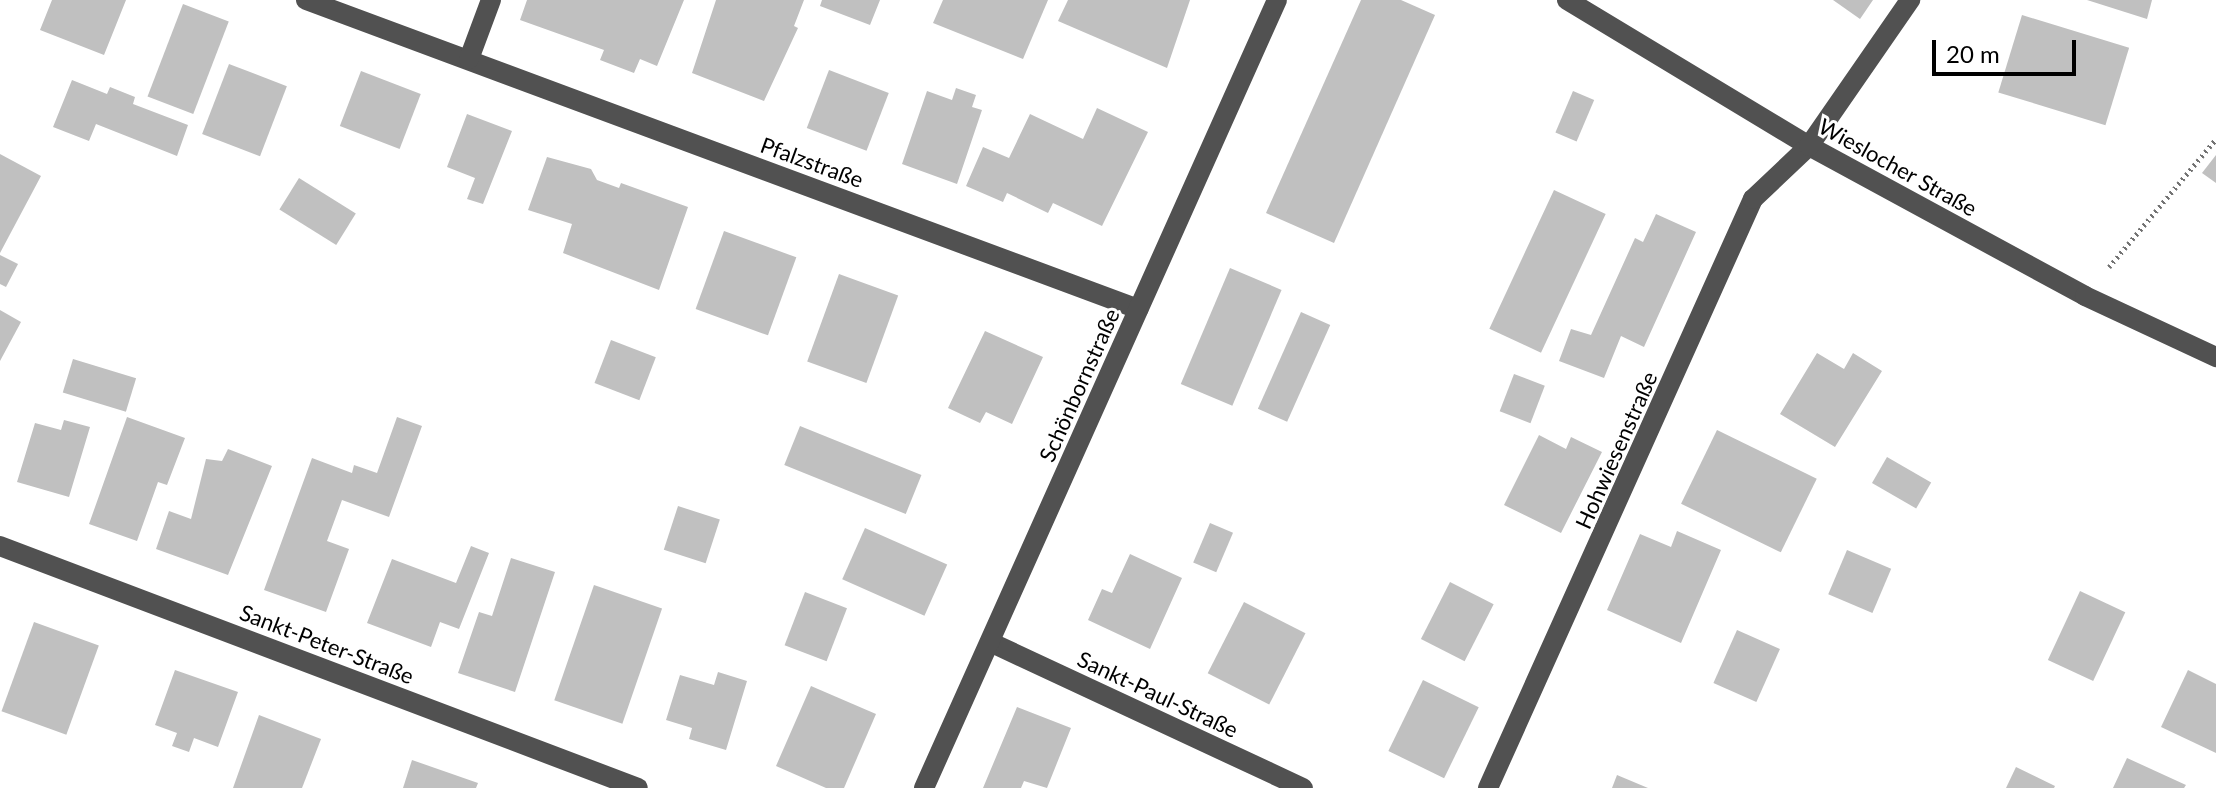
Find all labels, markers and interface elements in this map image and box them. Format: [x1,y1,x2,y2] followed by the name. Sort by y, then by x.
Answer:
[1936,24,2080,74] scale bar
[1946,39,2000,68] text: 20 m
[1814,112,1982,222] street label: Wieslocher Straße
[757,131,867,193] street label: Pfalzstraße
[1033,304,1125,466] street label: Schönbornstraße
[1570,367,1662,533] street label: Hohwiesenstraße
[236,599,418,689] street label: Sankt-Peter-Straße
[1074,645,1242,743] street label: Sankt-Paul-Straße

